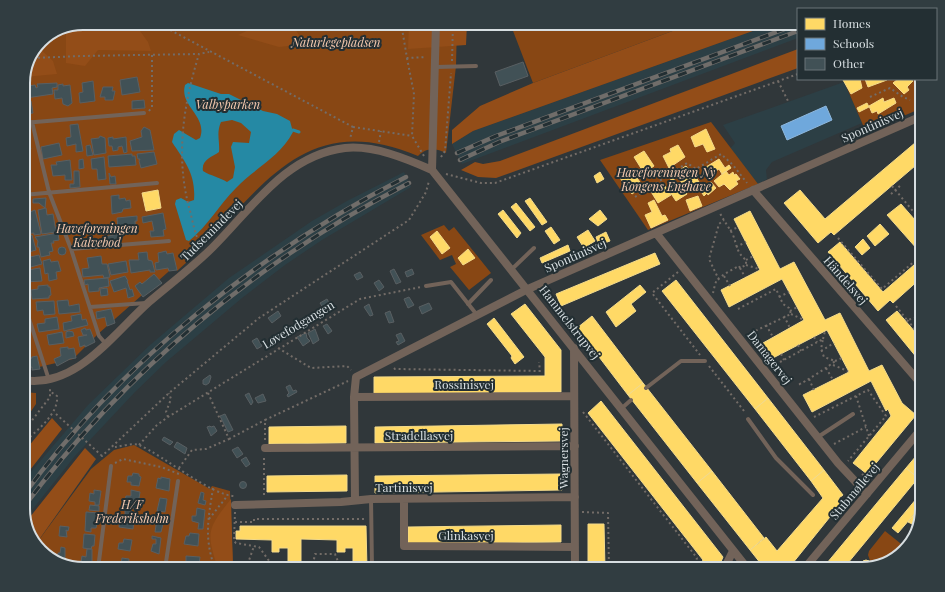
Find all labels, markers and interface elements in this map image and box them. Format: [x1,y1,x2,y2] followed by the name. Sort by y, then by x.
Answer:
[797,8,937,80] legend
[833,15,871,31] text: Homes
[290,34,381,50] park label: Naturlegepladsen
[833,35,874,51] text: Schools
[833,55,865,71] text: Other
[196,96,260,112] park label: Valbyparken
[839,104,905,146] street label: Spontinisvej
[616,164,715,194] park label: Haveforeningen Ny Kongens Enghave
[177,196,245,264] street label: Tudsemindevej
[55,220,138,250] park label: Haveforeningen Kalvebod
[542,234,608,276] street label: Spontinisvej
[821,252,871,308] street label: Händelsvej
[536,282,604,362] street label: Hammelstrupvej
[259,296,337,352] street label: Løvefodgangen
[744,327,796,387] street label: Damagervej
[434,376,494,392] street label: Rossinisvej
[385,427,453,443] street label: Stradellasvej
[555,427,571,490] street label: Wagnersvej
[826,459,882,523] street label: Stubmøllevej
[375,479,433,495] street label: Tartinisvej
[94,496,169,526] park label: H/F Frederiksholm
[438,527,494,543] street label: Glinkasvej

